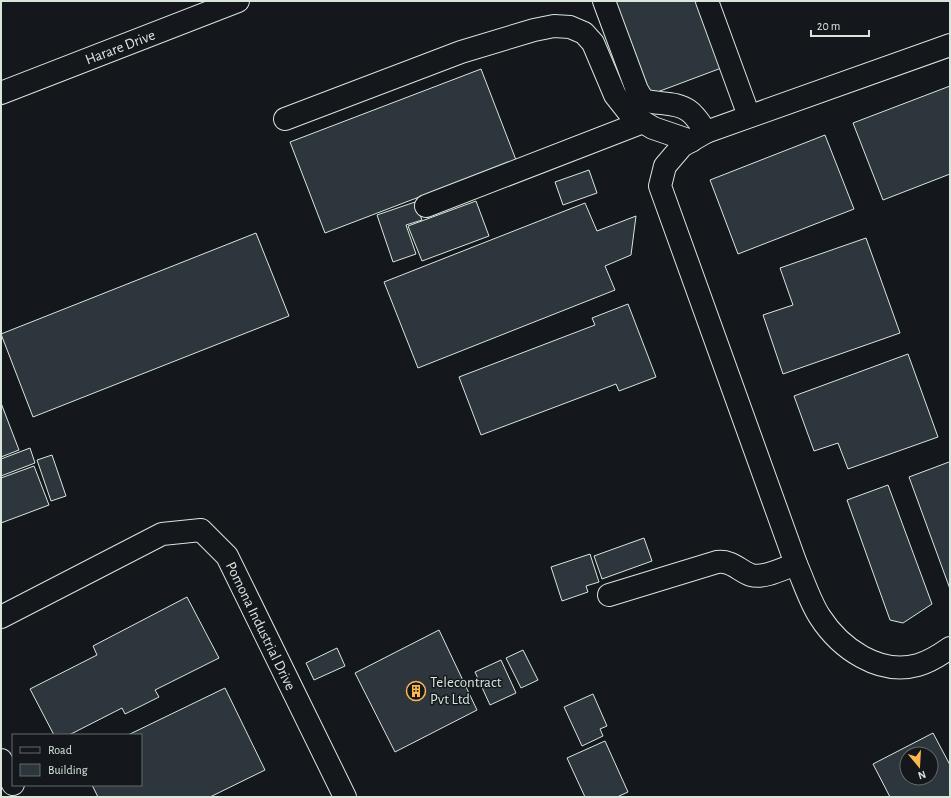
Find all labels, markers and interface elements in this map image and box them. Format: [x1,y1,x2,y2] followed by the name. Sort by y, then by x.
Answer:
[811,12,869,38] scale bar
[817,20,840,32] text: 20 m
[83,27,157,68] street label: Harare Drive
[223,560,298,693] street label: Pomona Industrial Drive
[430,675,502,707] place label: Telecontract Pvt Ltd
[405,680,427,702] building icon: Telecontract Pvt Ltd
[12,734,142,786] legend
[48,744,72,756] text: Road
[899,746,939,786] north arrow
[48,764,88,776] text: Building
[917,769,927,781] text: N

